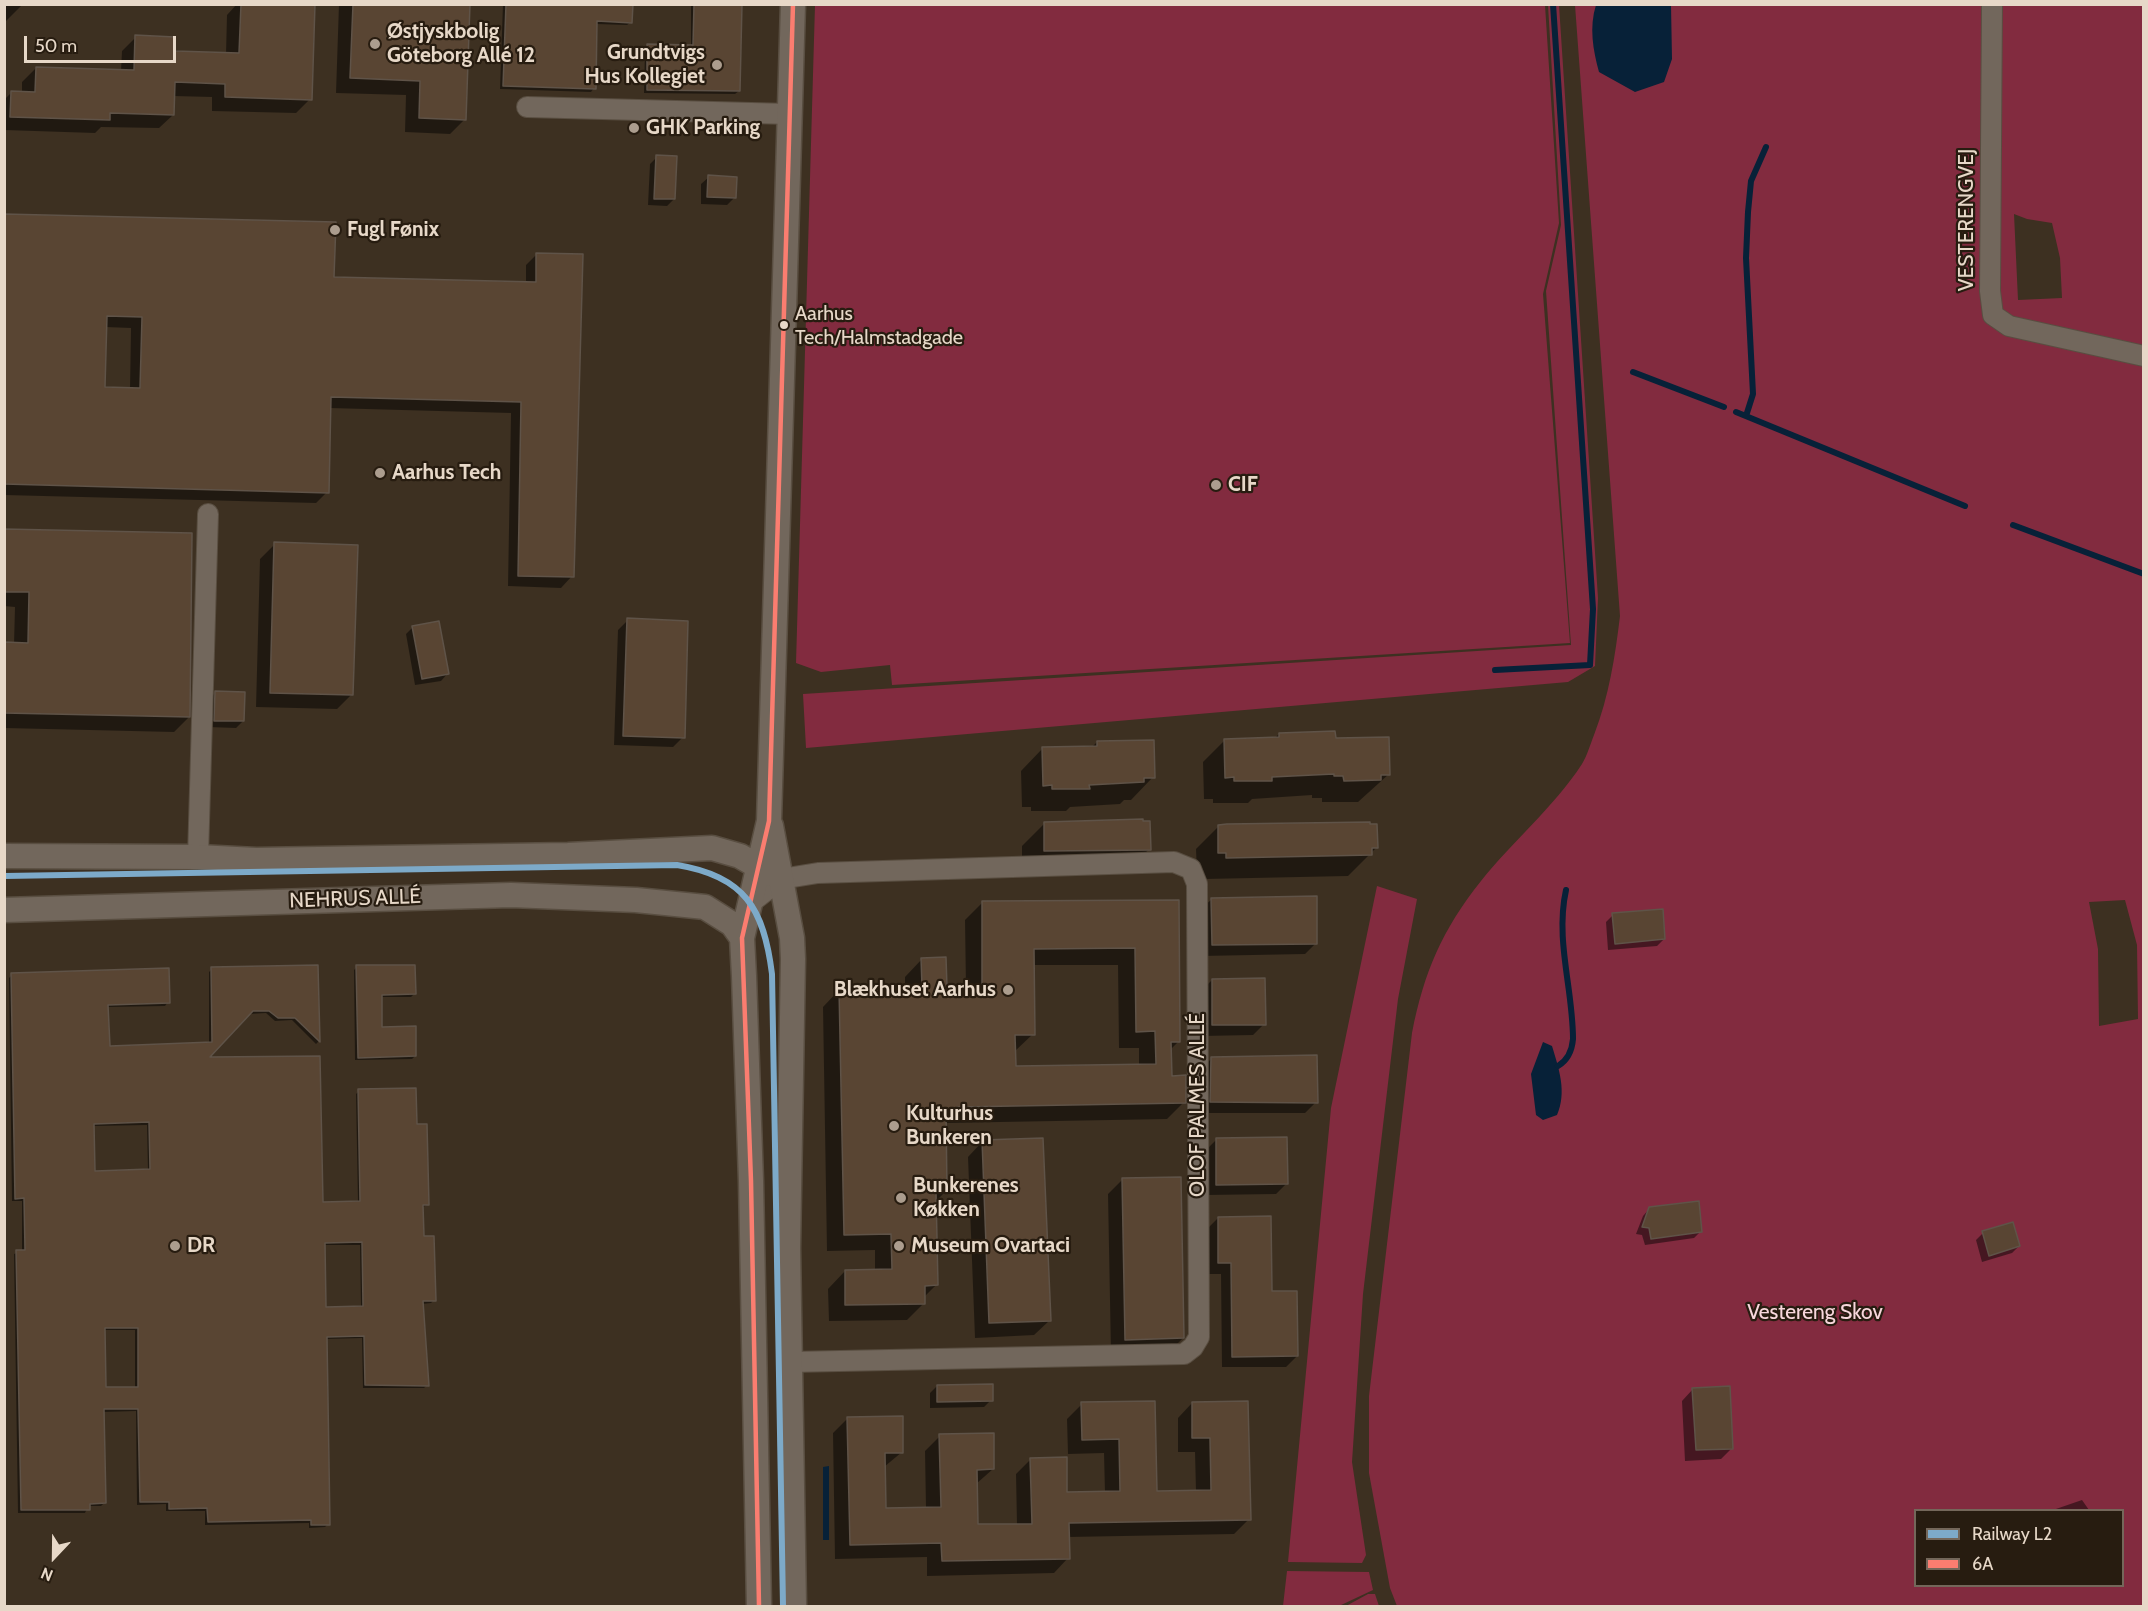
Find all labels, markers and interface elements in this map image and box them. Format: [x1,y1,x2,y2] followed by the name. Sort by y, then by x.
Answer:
[387,19,535,69] place label: Østjyskbolig Göteborg Allé 12
[27,24,178,62] scale bar
[35,35,77,57] text: 50 m
[368,37,382,51] marker: Østjyskbolig Göteborg Allé 12
[584,40,705,90] place label: Grundtvigs Hus Kollegiet
[710,58,724,72] marker: Grundtvigs Hus Kollegiet
[646,115,760,141] place label: GHK Parking
[627,121,641,135] marker: GHK Parking
[1954,149,1980,291] street label: VESTERENGVEJ
[347,217,439,243] place label: Fugl Fønix
[328,223,342,237] marker: Fugl Fønix
[795,302,963,349] place label: Aarhus Tech/Halmstadgade
[778,319,790,331] marker: Aarhus Tech/Halmstadgade
[392,460,501,486] place label: Aarhus Tech
[373,466,387,480] marker: Aarhus Tech
[1228,472,1258,498] place label: CIF
[1209,478,1223,492] marker: CIF
[289,884,421,914] street label: NEHRUS ALLÉ
[834,977,996,1003] place label: Blækhuset Aarhus
[1001,983,1015,997] marker: Blækhuset Aarhus
[1185,1013,1211,1197] street label: OLOF PALMES ALLÉ
[906,1101,993,1151] place label: Kulturhus Bunkeren
[887,1119,901,1133] marker: Kulturhus Bunkeren
[913,1173,1019,1223] place label: Bunkerenes Køkken
[894,1191,908,1205] marker: Bunkerenes Køkken
[187,1233,215,1259] place label: DR
[911,1233,1070,1259] place label: Museum Ovartaci
[168,1239,182,1253] marker: DR
[892,1239,906,1253] marker: Museum Ovartaci
[1747,1300,1883,1326] park label: Vestereng Skov
[1914,1509,2124,1587] legend
[1972,1523,2052,1545] text: Railway L2
[24,1527,84,1587] north arrow
[1972,1553,1993,1575] text: 6A
[38,1563,56,1585] text: N

